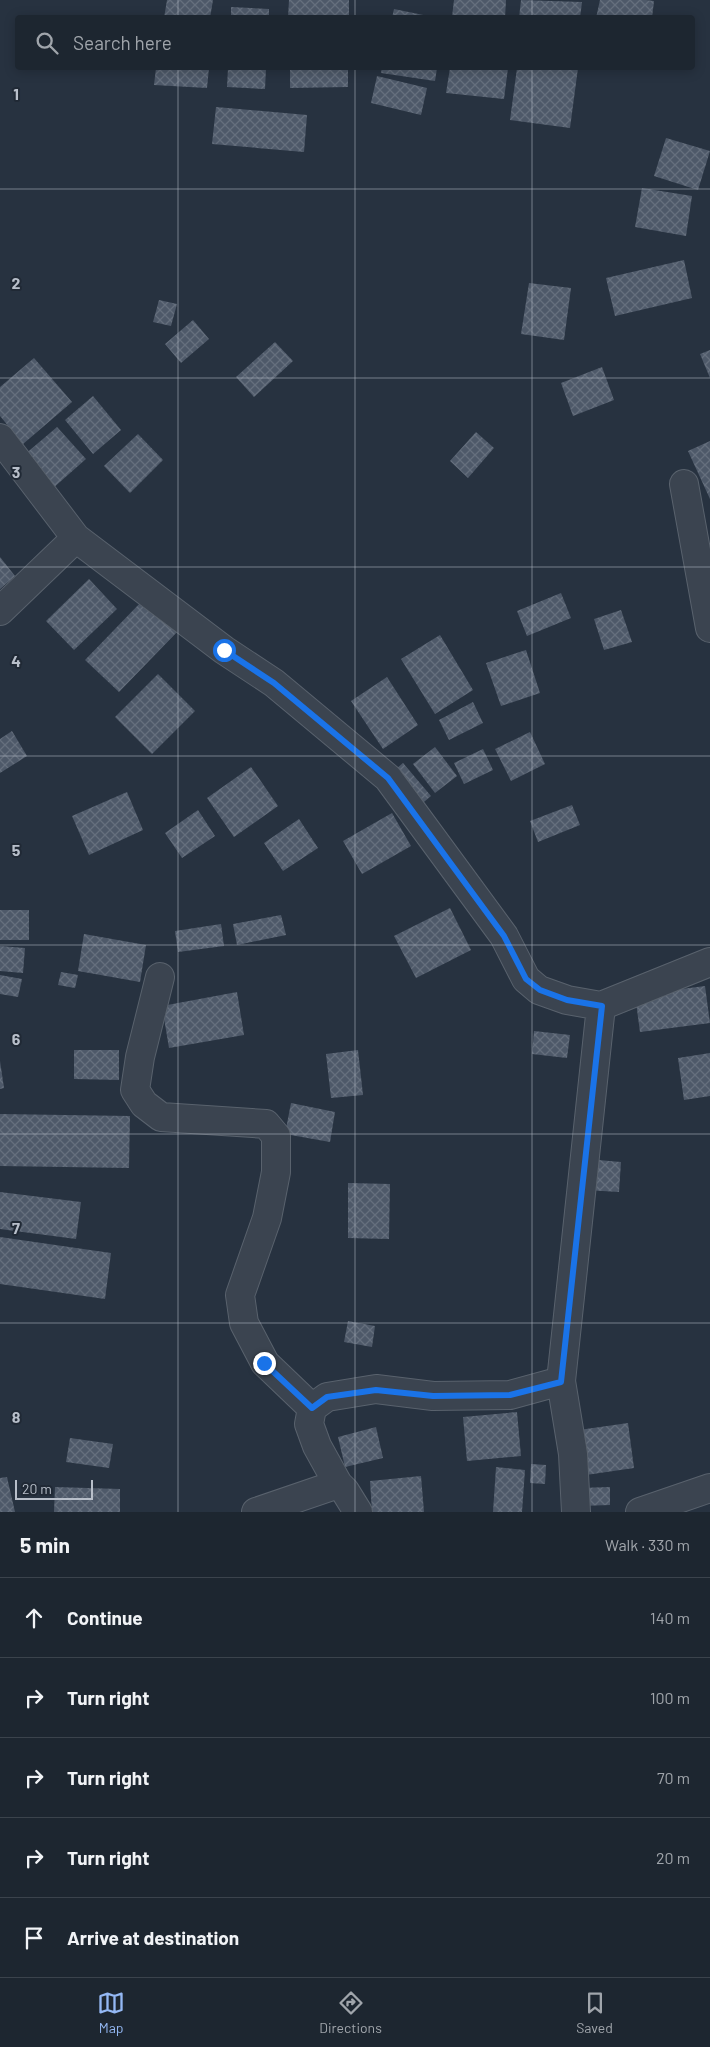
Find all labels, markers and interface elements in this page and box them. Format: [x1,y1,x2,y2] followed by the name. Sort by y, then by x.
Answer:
[15,15,695,70] search box
[33,29,61,57] icon: search
[73,31,172,54] text: Search here
[13,84,19,103] text: 1
[12,273,21,292] text: 2
[12,462,20,481] text: 3
[213,639,236,662] route start
[11,651,21,670] text: 4
[12,840,21,859] text: 5
[12,1029,21,1048] text: 6
[12,1218,20,1237] text: 7
[253,1352,276,1375] route end
[12,1407,21,1426] text: 8
[15,1477,92,1500] scale bar
[22,1480,52,1497] text: 20 m
[20,1532,70,1557] text: 5 min
[605,1535,690,1554] text: Walk · 330 m
[20,1604,48,1632] icon: ahead
[67,1606,143,1629] text: Continue
[650,1608,690,1627] text: 140 m
[20,1684,48,1712] icon: right
[67,1686,149,1709] text: Turn right
[650,1688,690,1707] text: 100 m
[20,1764,48,1792] icon: right
[67,1766,149,1789] text: Turn right
[657,1768,690,1787] text: 70 m
[20,1844,48,1872] icon: right
[67,1846,149,1869] text: Turn right
[656,1848,690,1867] text: 20 m
[20,1924,48,1952] icon: arrive
[67,1926,239,1949] text: Arrive at destination
[97,1989,125,2036] tab: Map
[319,1989,382,2036] tab: Directions
[576,1989,613,2036] tab: Saved

